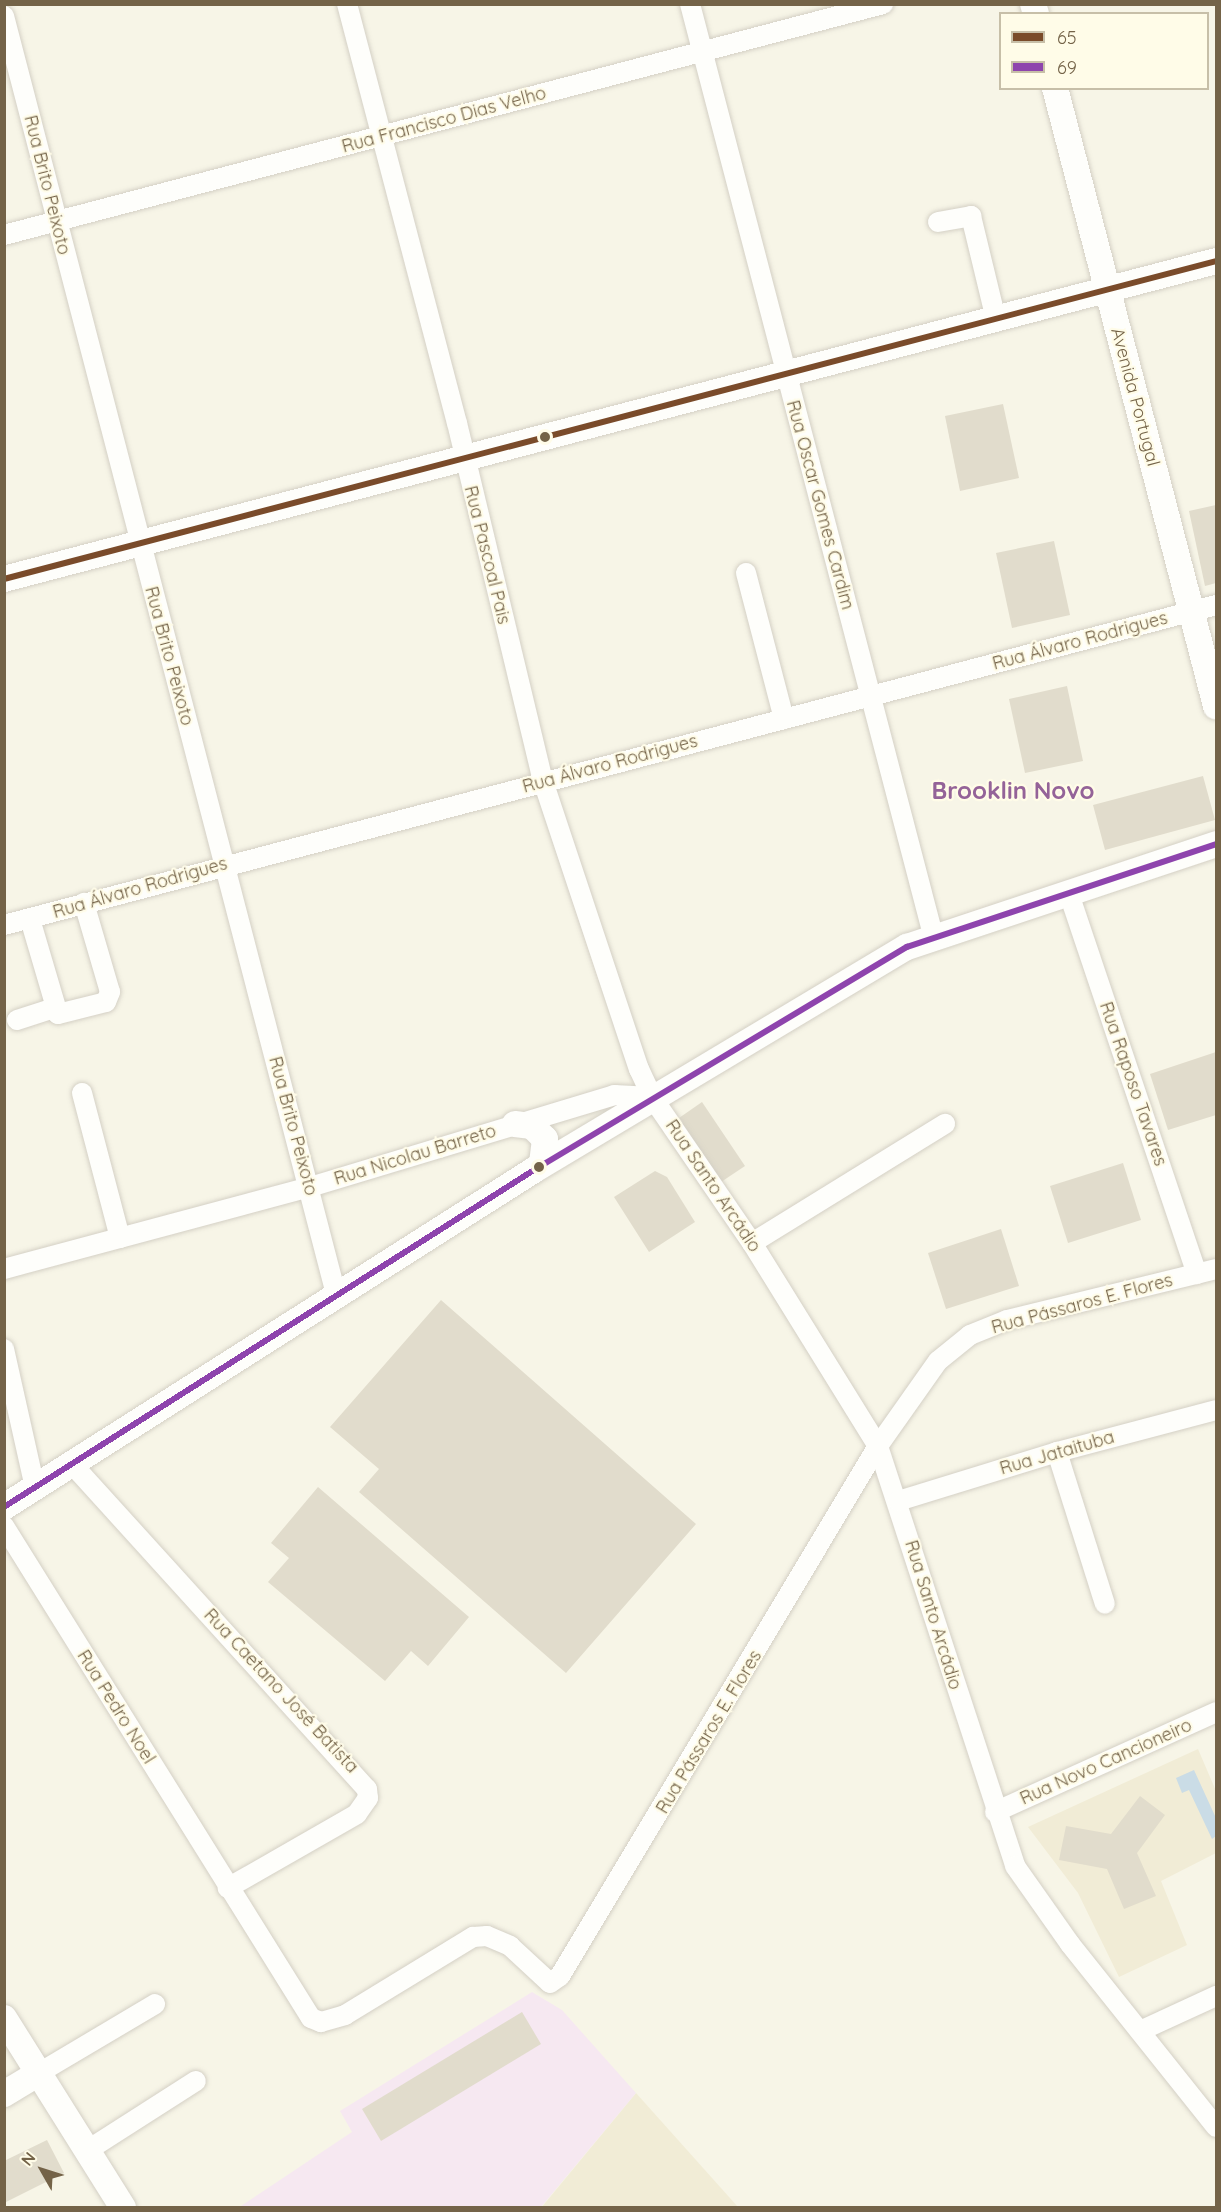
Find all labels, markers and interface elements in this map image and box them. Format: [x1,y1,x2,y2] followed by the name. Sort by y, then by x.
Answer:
[999,12,1209,90] legend
[1057,26,1077,49] text: 65
[1057,56,1077,79] text: 69
[339,82,549,158] street label: Rua Francisco Dias Velho
[19,113,75,257] street label: Rua Brito Peixoto
[1106,325,1164,469] street label: Avenida Portugal
[782,398,858,612] street label: Rua Oscar Gomes Cardim
[539,431,551,443] unlabelled marker
[459,484,515,626] street label: Rua Pascoal Pais
[140,584,198,728] street label: Rua Brito Peixoto
[990,607,1170,675] street label: Rua Álvaro Rodrigues
[520,730,700,798] street label: Rua Álvaro Rodrigues
[931,777,1095,805] district label: Brooklin Novo
[50,853,230,923] street label: Rua Álvaro Rodrigues
[1095,999,1171,1169] street label: Rua Raposo Tavares
[264,1054,322,1198] street label: Rua Brito Peixoto
[661,1116,765,1256] street label: Rua Santo Arcádio
[331,1120,499,1190] street label: Rua Nicolau Barreto
[533,1161,545,1173] unlabelled marker
[989,1269,1175,1339] street label: Rua Pássaros E. Flores
[997,1426,1117,1480] street label: Rua Jataituba
[900,1538,966,1692] street label: Rua Santo Arcádio
[199,1604,363,1778] street label: Rua Caetano José Batista
[72,1646,160,1768] street label: Rua Pedro Noel
[652,1646,766,1818] street label: Rua Pássaros E. Flores
[1017,1714,1195,1810] street label: Rua Novo Cancioneiro
[12,2140,72,2200] north arrow
[17,2148,39,2170] text: N

